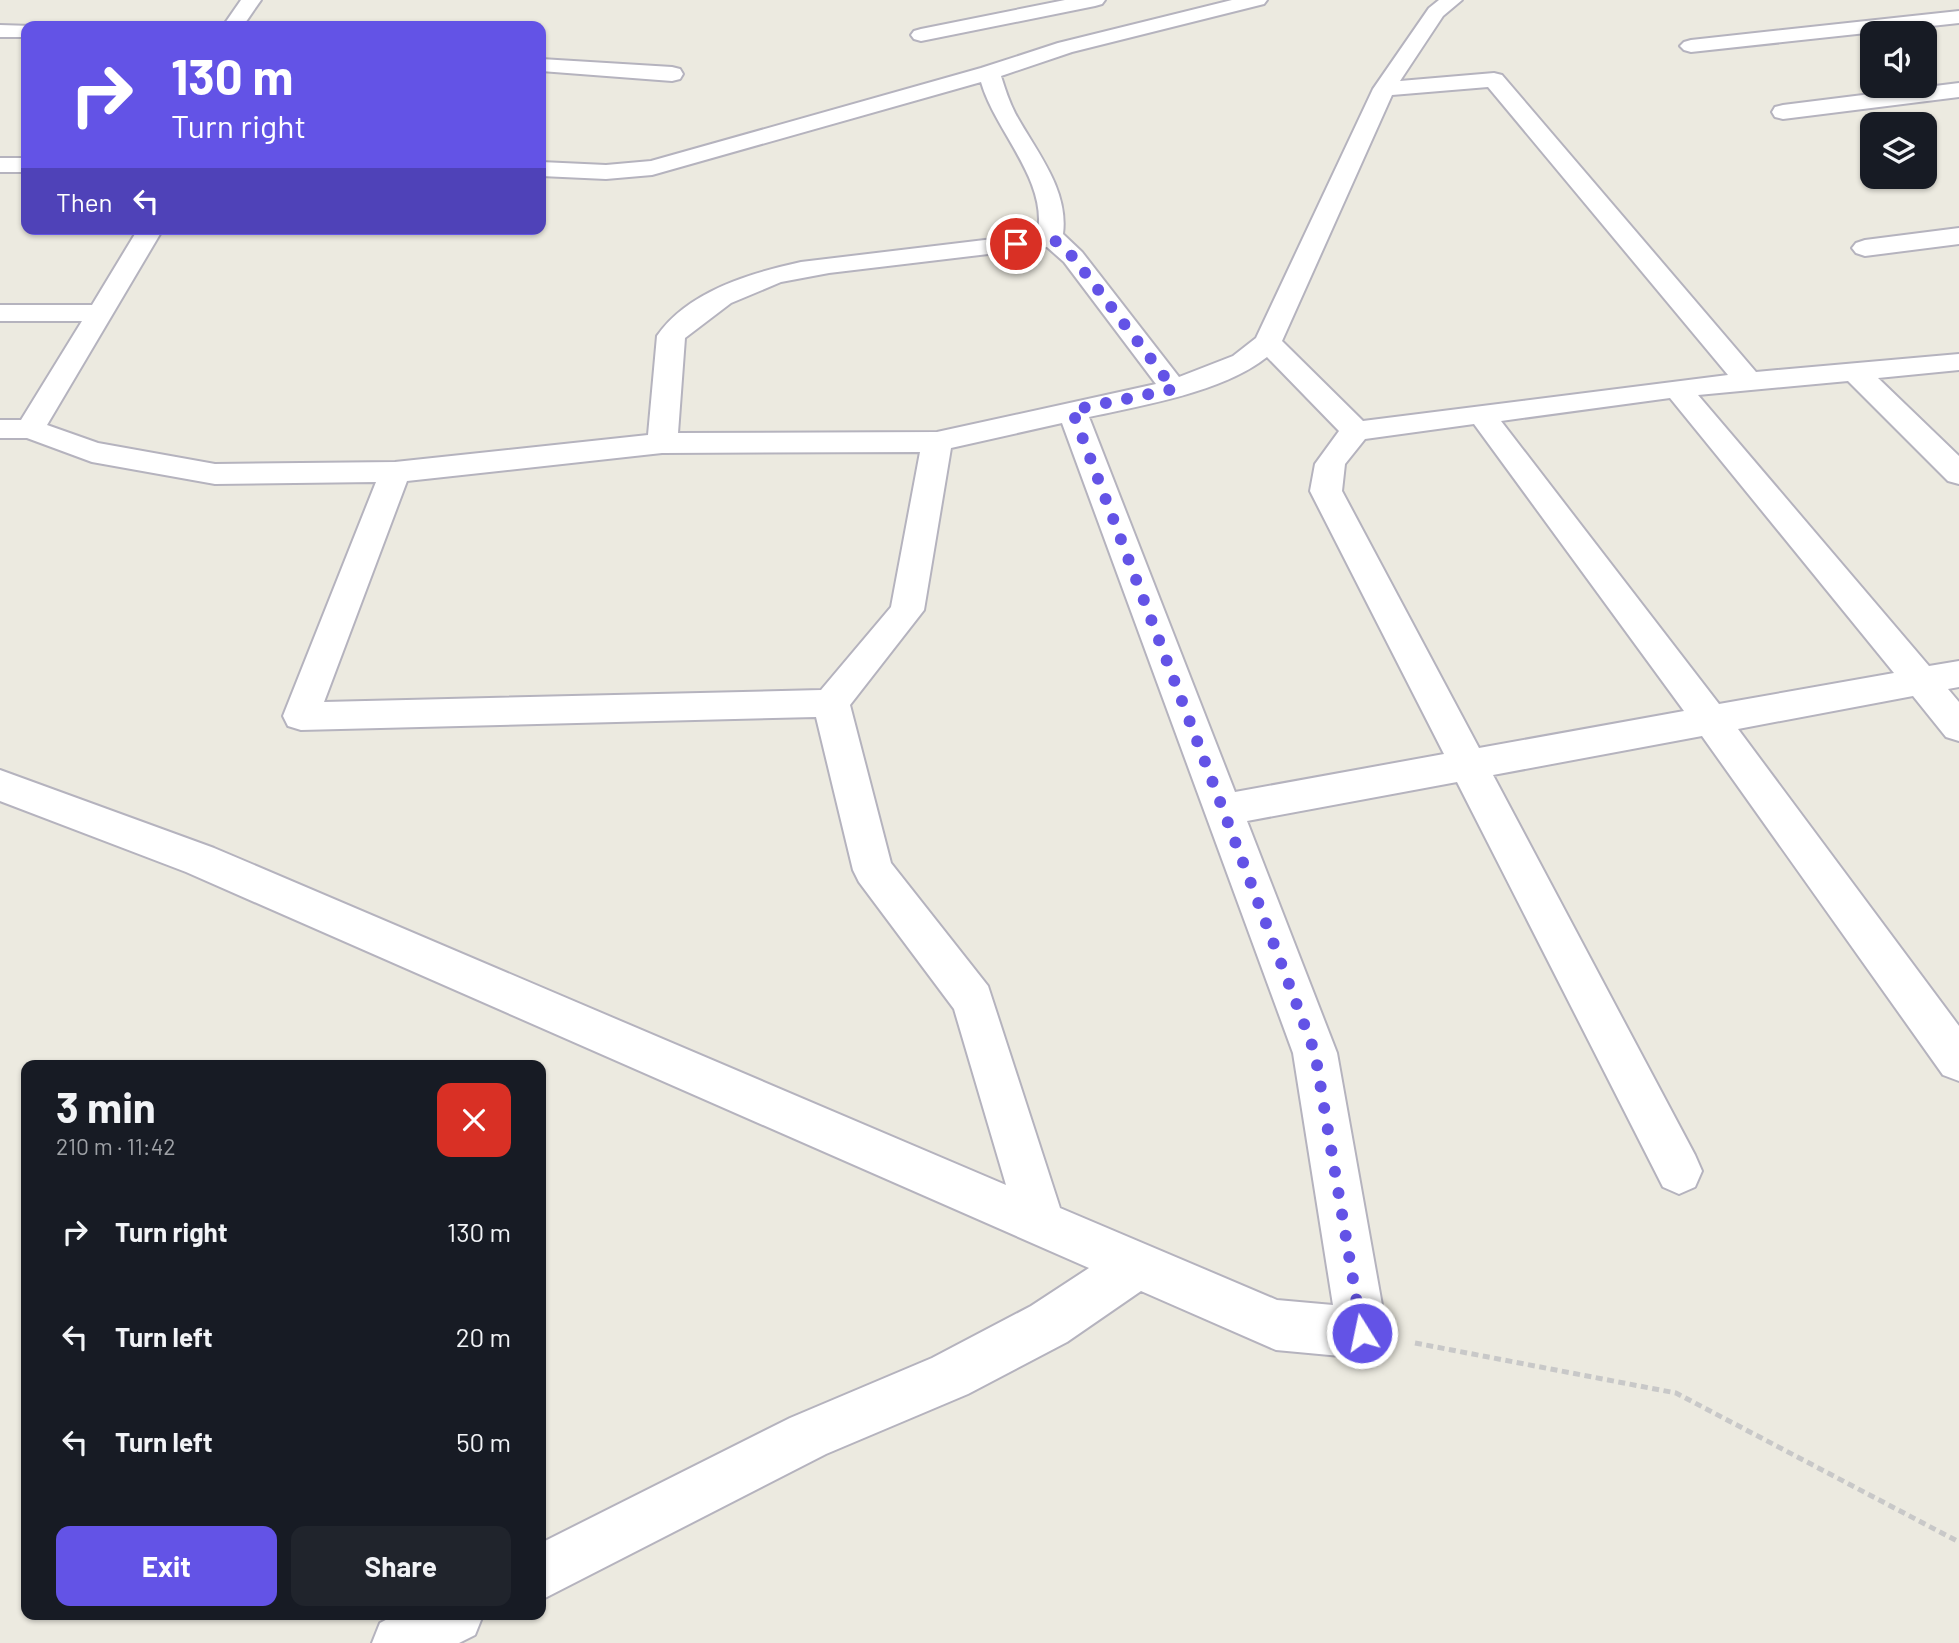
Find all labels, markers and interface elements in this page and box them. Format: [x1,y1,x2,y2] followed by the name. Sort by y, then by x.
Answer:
[1860,21,1937,189] map controls
[1860,21,1937,98] button: sound
[171,46,293,105] text: 130 m
[56,49,147,140] icon: right
[171,106,306,144] text: Turn right
[1860,112,1937,189] button: layers
[127,182,165,220] icon: left
[56,186,113,217] text: Then
[986,214,1046,274] pin
[997,225,1035,263] icon: arrive
[56,1081,156,1131] text: 3 min
[437,1083,511,1157] button: close
[56,1132,176,1160] text: 210 m · 11:42
[56,1213,94,1251] icon: right
[115,1216,228,1247] text: Turn right
[447,1216,511,1247] text: 130 m
[1325,1296,1399,1370] position arrow
[56,1318,94,1356] icon: left
[115,1321,213,1352] text: Turn left
[456,1321,511,1352] text: 20 m
[56,1423,94,1461] icon: left
[115,1426,213,1457] text: Turn left
[456,1426,511,1457] text: 50 m
[56,1526,277,1606] button: Exit
[291,1526,511,1606] button: Share

